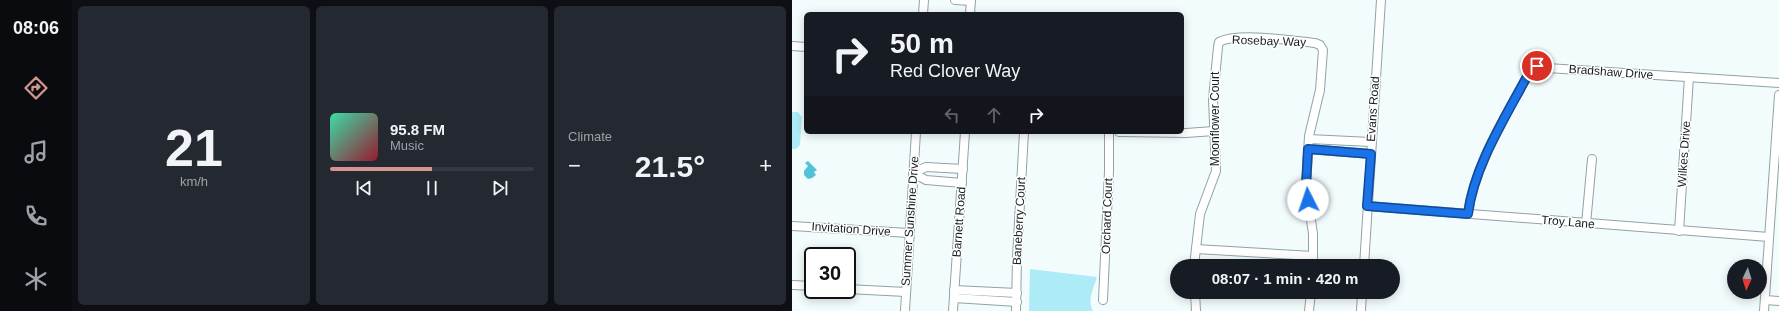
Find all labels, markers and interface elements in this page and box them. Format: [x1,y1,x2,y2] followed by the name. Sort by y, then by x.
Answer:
[13,18,59,38] text: 08:06
[824,28,876,80] icon: right
[890,28,954,59] text: 50 m
[1232,33,1306,49] street label: Rosebay Way
[1520,49,1554,83] pin
[1526,55,1548,77] icon: arrive
[890,61,1020,81] text: Red Clover Way
[1568,62,1654,82] street label: Bradshaw Drive
[1208,71,1222,166] street label: Moonflower Court
[22,74,50,102] icon: directions
[1364,76,1382,142] street label: Evans Road
[941,104,963,126] icon: left
[983,104,1005,126] icon: ahead
[1025,104,1047,126] icon: right
[165,119,223,177] text: 21
[1675,120,1693,188] street label: Wilkes Drive
[390,121,445,138] text: 95.8 FM
[568,129,612,144] text: Climate
[22,138,50,166] icon: music
[390,138,424,153] text: Music
[635,150,705,183] text: 21.5°
[568,153,581,178] text: −
[759,153,772,178] text: +
[898,155,922,286] street label: Summer Sunshine Drive
[180,174,208,189] text: km/h
[1010,176,1028,265] street label: Baneberry Court
[353,177,375,199] icon: previous
[421,177,443,199] icon: pause
[489,177,511,199] icon: next
[1099,177,1115,254] street label: Orchard Court
[1287,179,1329,221] position arrow
[950,186,968,258] street label: Barnett Road
[22,202,50,230] icon: phone
[1541,213,1596,231] street label: Troy Lane
[811,219,891,239] street label: Invitation Drive
[804,247,856,299] speed limit sign: 30
[1727,259,1767,299] north arrow
[1727,259,1767,299] map controls
[22,265,50,293] icon: climate
[1212,270,1358,287] text: 08:07 · 1 min · 420 m

